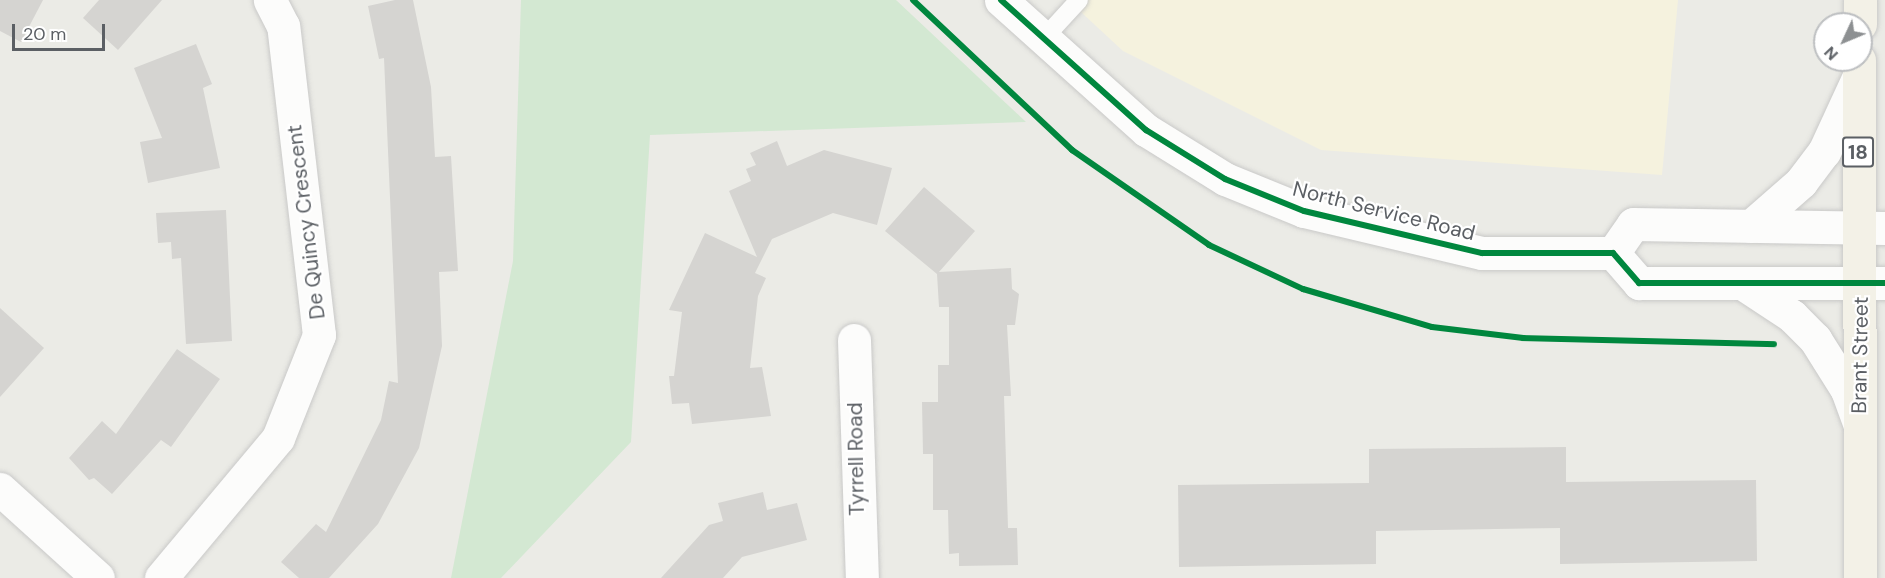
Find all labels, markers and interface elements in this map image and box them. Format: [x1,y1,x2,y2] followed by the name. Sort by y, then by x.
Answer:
[15,12,108,50] scale bar
[1813,12,1873,72] north arrow
[23,22,66,46] text: 20 m
[1820,42,1843,65] text: N
[282,123,330,321] street label: De Quincy Crescent
[1842,135,1874,169] road number: 18
[1290,176,1478,246] street label: North Service Road
[1846,296,1874,414] street label: Brant Street
[842,402,870,516] street label: Tyrrell Road

